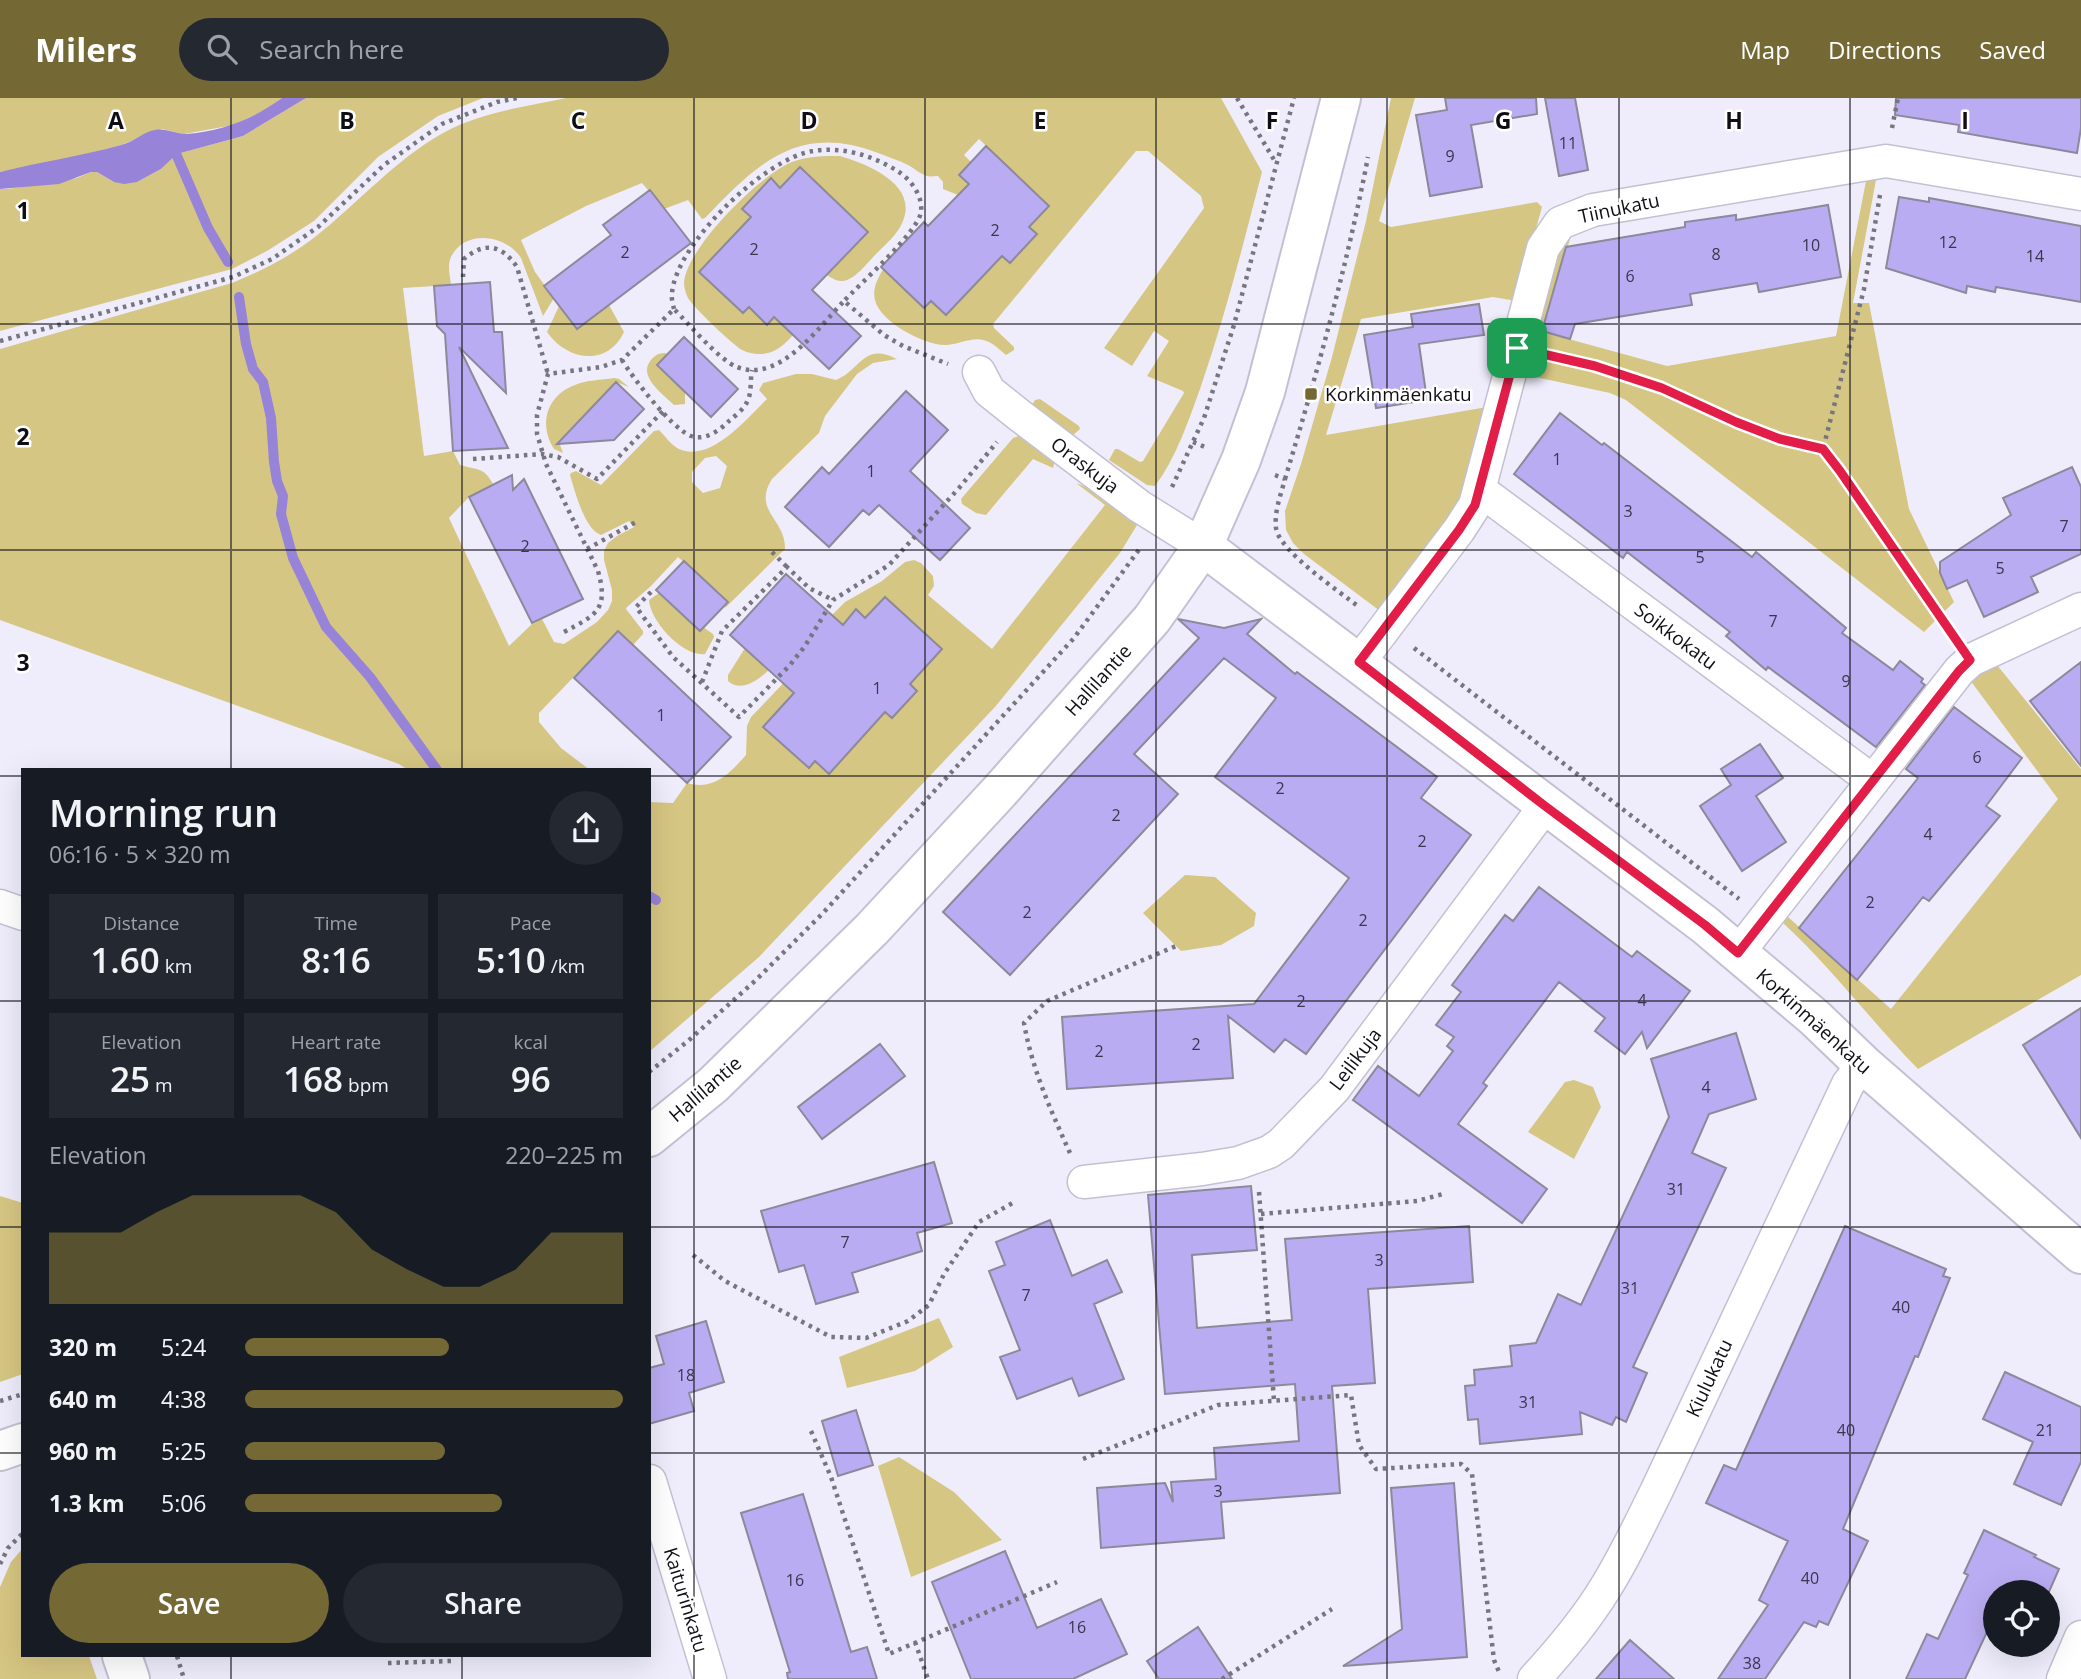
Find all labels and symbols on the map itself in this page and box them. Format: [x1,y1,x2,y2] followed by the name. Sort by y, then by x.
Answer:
[108,104,124,136] text: A
[339,104,355,136] text: B
[571,104,585,136] text: C
[800,104,818,136] text: D
[1034,104,1046,136] text: E
[1266,104,1278,136] text: F
[1495,104,1511,136] text: G
[1725,104,1743,136] text: H
[1961,104,1969,136] text: I
[1559,132,1577,154] house number: 11
[1445,145,1455,167] house number: 9
[1576,187,1662,229] street label: Tiinukatu
[16,194,30,226] text: 1
[990,219,1000,241] house number: 2
[1939,231,1957,253] house number: 12
[1802,234,1820,256] house number: 10
[749,238,759,260] house number: 2
[620,241,630,263] house number: 2
[1711,243,1721,265] house number: 8
[2026,245,2044,267] house number: 14
[1625,265,1635,287] house number: 6
[1487,318,1547,378] pin
[1325,381,1472,407] place label: Korkinmäenkatu
[1303,386,1319,402] marker: Korkinmäenkatu
[16,420,30,452] text: 2
[1046,431,1124,499] street label: Oraskuja
[1552,448,1562,470] house number: 1
[866,460,876,482] house number: 1
[1623,500,1633,522] house number: 3
[2059,515,2069,537] house number: 7
[520,535,530,557] house number: 2
[1695,546,1705,568] house number: 5
[1995,557,2005,579] house number: 5
[1629,596,1723,676] street label: Soikkokatu
[1768,610,1778,632] house number: 7
[1059,639,1137,721] street label: Hallilantie
[16,646,30,678] text: 3
[1841,670,1851,692] house number: 9
[872,677,882,699] house number: 1
[656,704,666,726] house number: 1
[1972,746,1982,768] house number: 6
[1275,777,1285,799] house number: 2
[1111,804,1121,826] house number: 2
[1923,823,1933,845] house number: 4
[1417,830,1427,852] house number: 2
[1865,891,1875,913] house number: 2
[1022,901,1032,923] house number: 2
[1358,909,1368,931] house number: 2
[1751,962,1877,1080] street label: Korkinmäenkatu
[1637,989,1647,1011] house number: 4
[1296,990,1306,1012] house number: 2
[1323,1022,1387,1096] street label: Leilikuja
[1191,1033,1201,1055] house number: 2
[1094,1040,1104,1062] house number: 2
[663,1050,747,1128] street label: Hallilantie
[1701,1076,1711,1098] house number: 4
[1667,1178,1685,1200] house number: 31
[840,1231,850,1253] house number: 7
[1374,1249,1384,1271] house number: 3
[1621,1277,1639,1299] house number: 31
[1021,1284,1031,1306] house number: 7
[1892,1296,1910,1318] house number: 40
[1680,1335,1738,1421] street label: Kiulukatu
[677,1364,695,1386] house number: 18
[1519,1391,1537,1413] house number: 31
[1837,1419,1855,1441] house number: 40
[2036,1419,2054,1441] house number: 21
[1213,1480,1223,1502] house number: 3
[658,1544,714,1656] street label: Kaiturinkatu
[1801,1567,1819,1589] house number: 40
[786,1569,804,1591] house number: 16
[1068,1616,1086,1638] house number: 16
[1743,1652,1761,1674] house number: 38

